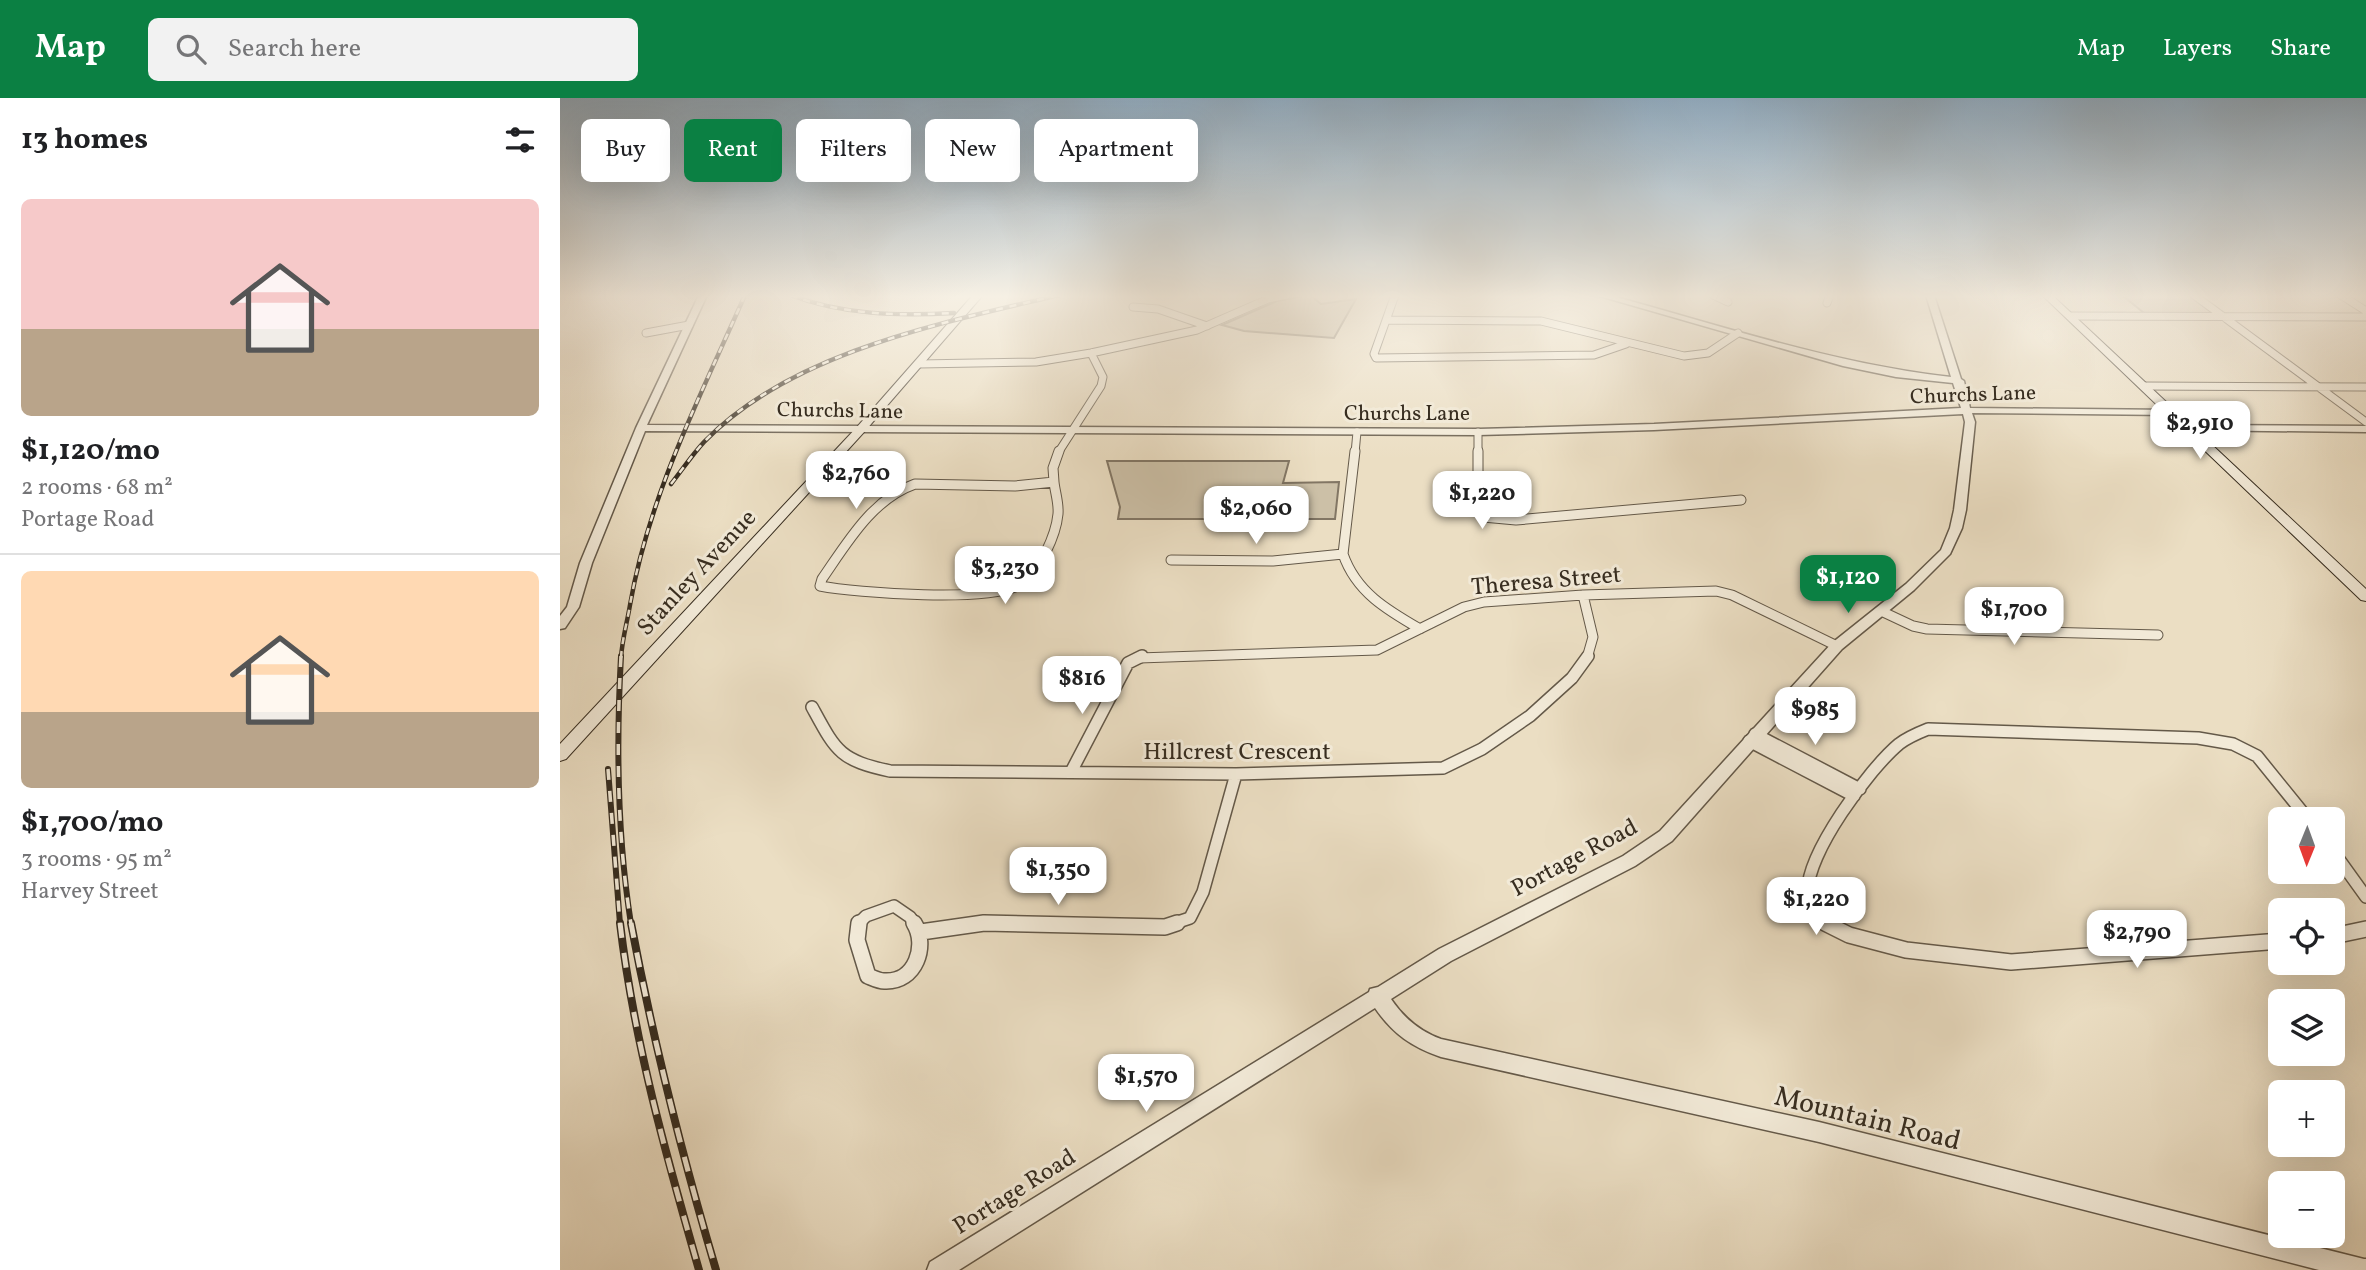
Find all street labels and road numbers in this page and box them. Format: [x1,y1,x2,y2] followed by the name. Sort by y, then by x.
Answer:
[1910,379,2037,412] street label: Churchs Lane
[777,396,903,427] street label: Churchs Lane
[1344,400,1470,429] street label: Churchs Lane
[630,503,765,644] street label: Stanley Avenue
[1470,558,1623,605] street label: Theresa Street
[1143,736,1331,770] street label: Hillcrest Crescent
[1505,811,1644,906] street label: Portage Road
[1770,1077,1965,1161] street label: Mountain Road
[947,1141,1083,1244] street label: Portage Road

